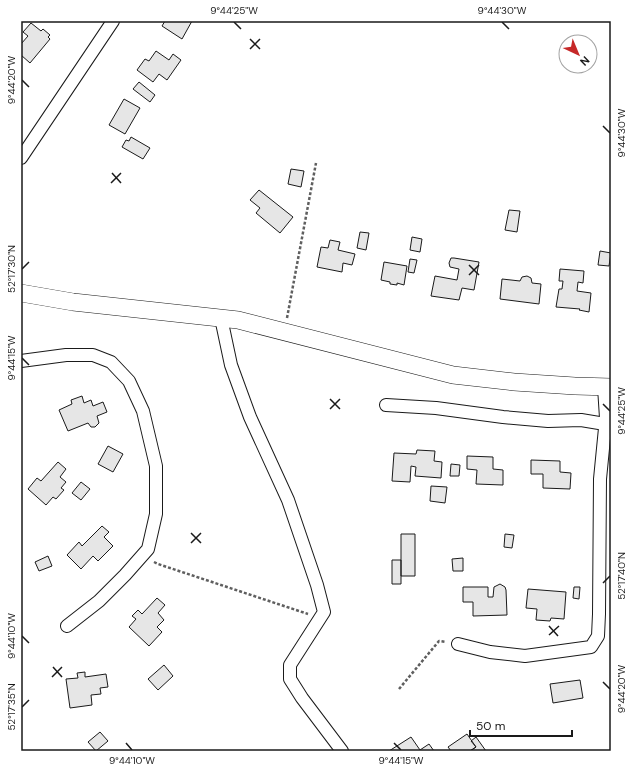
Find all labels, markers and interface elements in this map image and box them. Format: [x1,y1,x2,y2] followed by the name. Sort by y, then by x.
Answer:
[210,4,258,17] text: 9°44'25"W
[478,4,527,17] text: 9°44'30"W
[558,34,598,74] north arrow
[577,53,593,69] text: N
[5,55,18,104] text: 9°44'20"W
[615,108,628,157] text: 9°44'30"W
[5,245,18,293] text: 52°17'30"N
[5,335,18,381] text: 9°44'15"W
[615,387,628,435] text: 9°44'25"W
[615,552,628,600] text: 52°17'40"N
[5,613,18,659] text: 9°44'10"W
[615,664,628,713] text: 9°44'20"W
[5,683,18,731] text: 52°17'35"N
[470,712,572,738] scale bar
[476,718,505,734] text: 50 m
[109,754,155,767] text: 9°44'10"W
[378,754,424,767] text: 9°44'15"W

